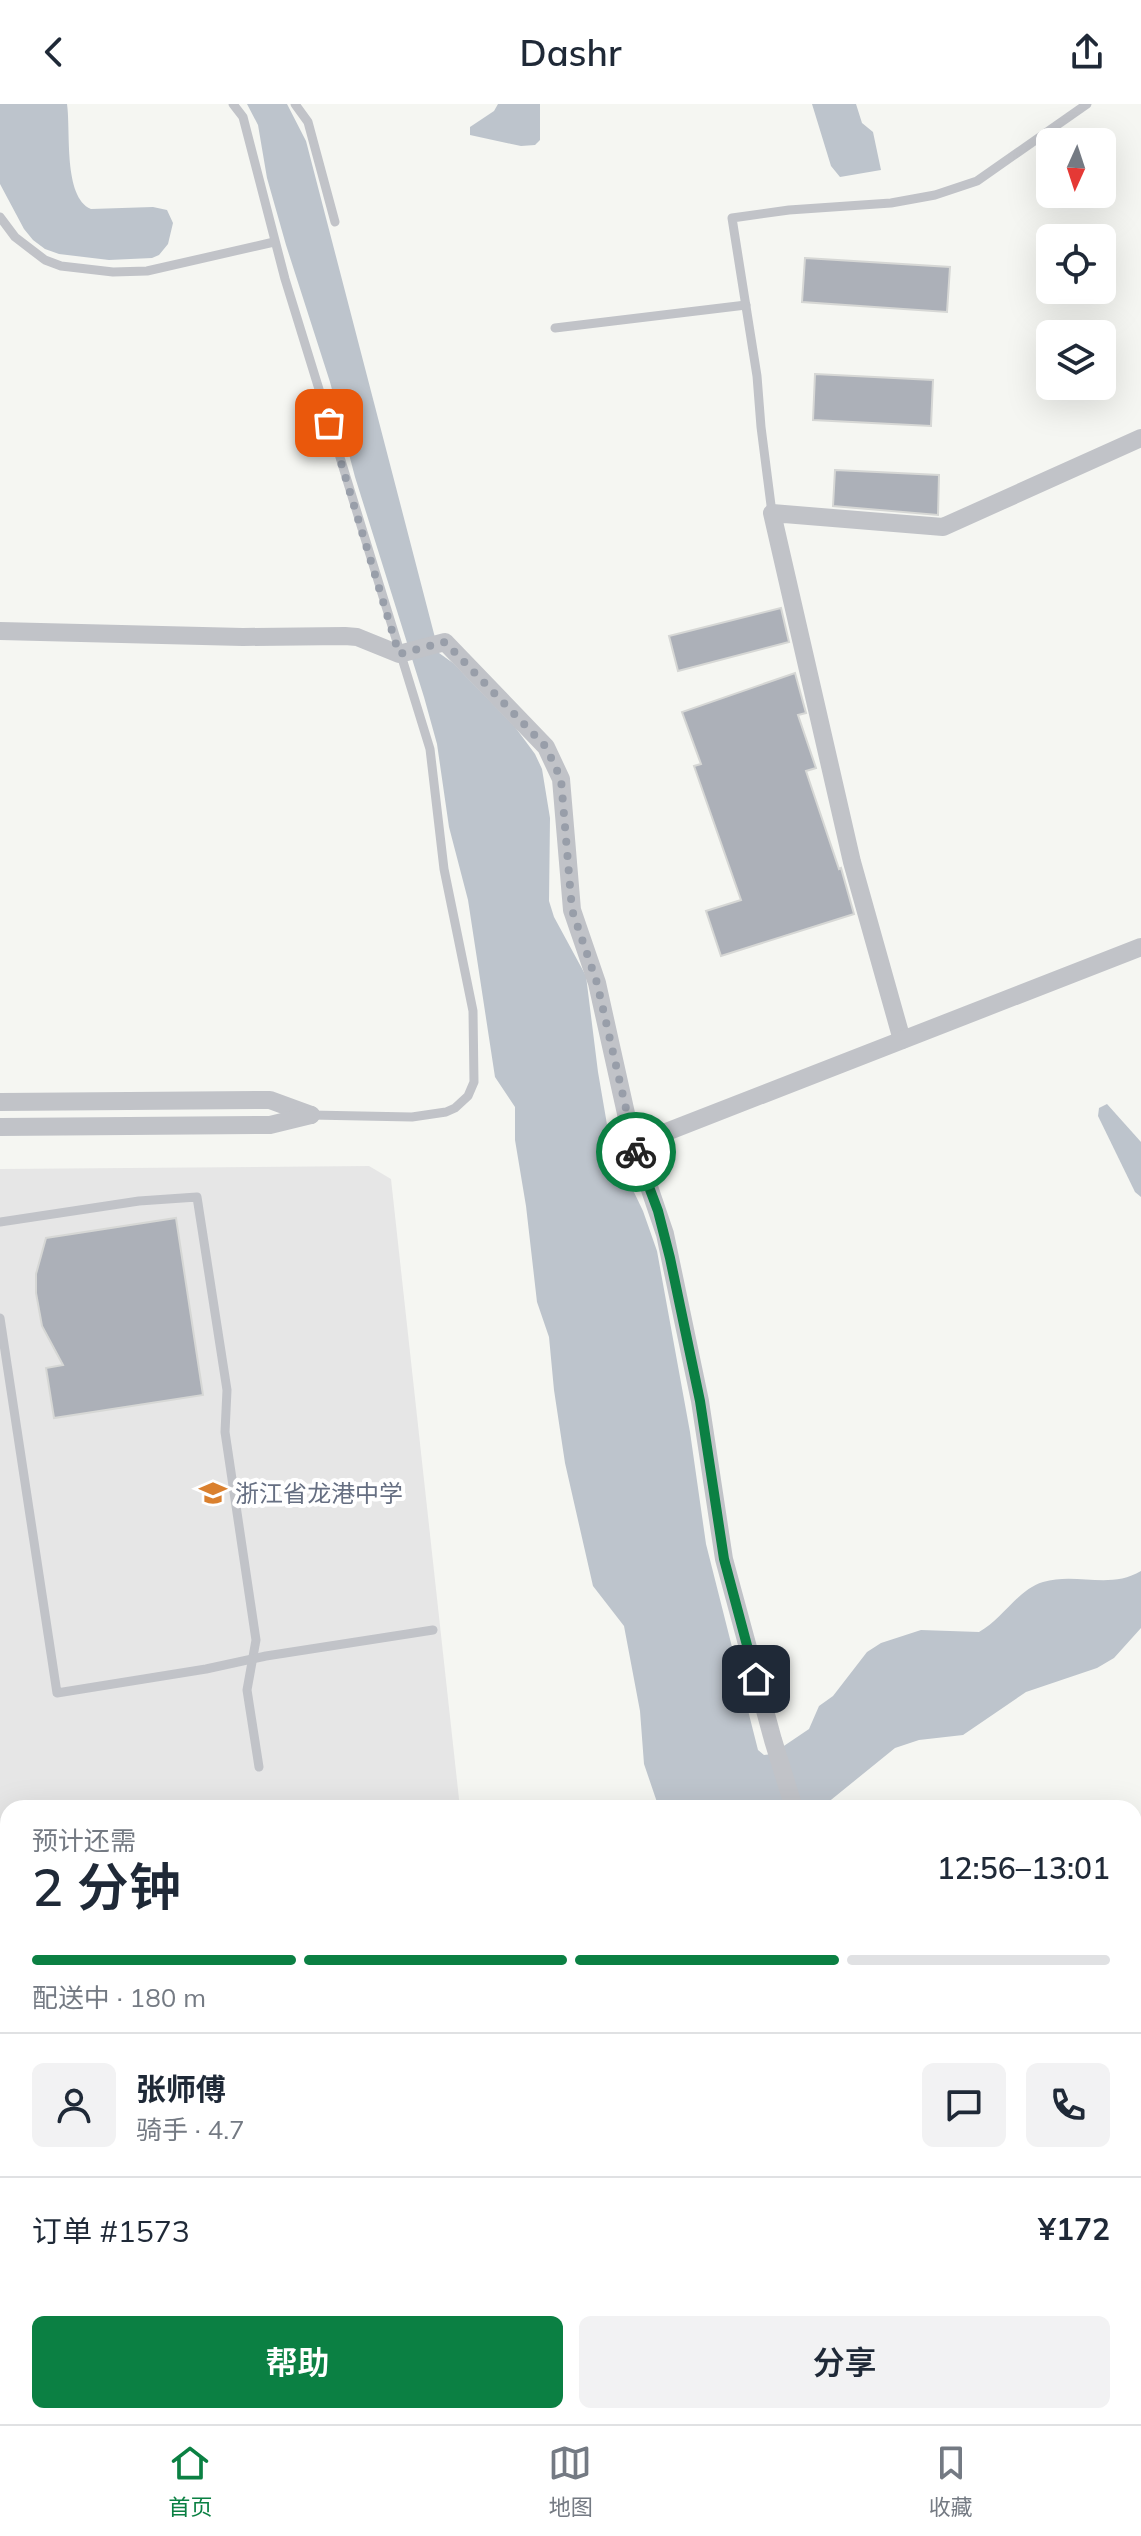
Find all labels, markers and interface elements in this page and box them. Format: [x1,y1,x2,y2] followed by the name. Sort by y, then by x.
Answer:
[32,30,76,74] icon: back
[520,30,621,75] text: Dashr
[1065,30,1109,74] icon: share
[1036,128,1116,208] north arrow
[1036,128,1116,400] map controls
[1036,224,1116,304] button: locate
[1036,320,1116,400] button: layers
[295,389,363,457] pin
[307,401,351,445] icon: bag
[596,1112,676,1192] courier
[614,1130,658,1174] icon: bike
[198,1478,228,1508] school or university icon: 浙江省龙港中学
[235,1478,403,1508] place label: 浙江省龙港中学
[722,1645,790,1713] pin
[734,1657,778,1701] icon: home
[32,1824,136,1857] text: 预计还需
[937,1849,1110,1887] text: 12:56–13:01
[32,1854,181,1919] text: 2 分钟
[32,1981,206,2014] text: 配送中 · 180 m
[32,2063,116,2147] button: person
[922,2063,1006,2147] button: chat
[1026,2063,1110,2147] button: phone
[136,2070,226,2108] text: 张师傅
[136,2113,245,2146] text: 骑手 · 4.7
[1038,2210,1110,2248] text: ¥172
[32,2212,190,2250] text: 订单 #1573
[32,2316,563,2408] button: 帮助
[579,2316,1110,2408] button: 分享
[168,2441,212,2521] tab: 首页
[548,2441,593,2521] tab: 地图
[929,2441,973,2521] tab: 收藏

